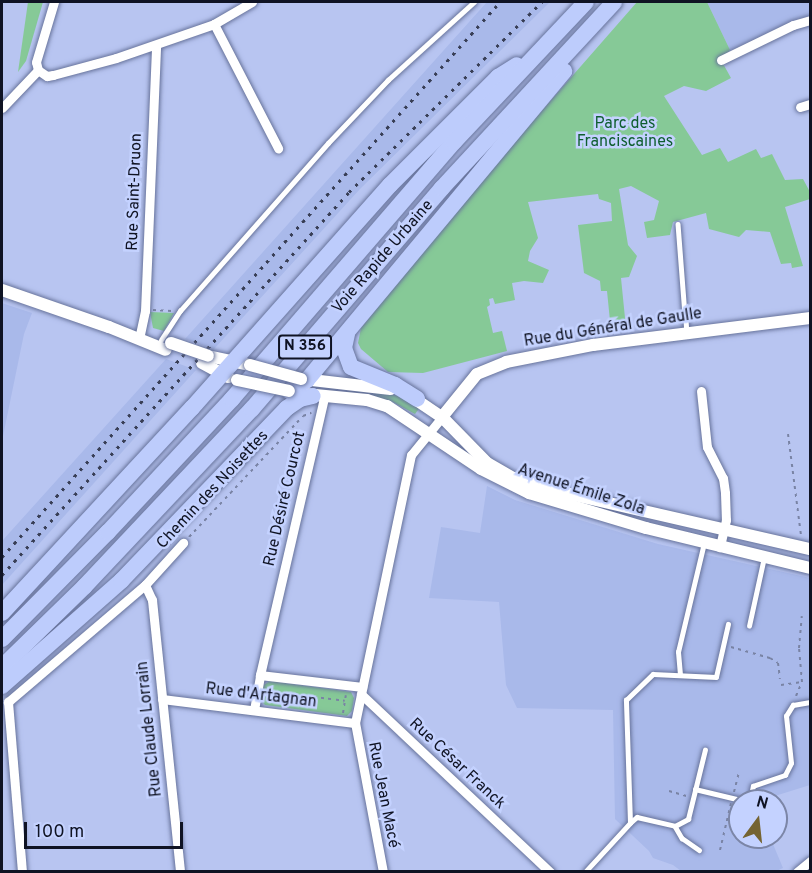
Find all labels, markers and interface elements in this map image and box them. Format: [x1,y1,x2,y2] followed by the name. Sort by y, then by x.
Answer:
[577,114,673,152] park label: Parc des Franciscaines
[123,133,147,251] street label: Rue Saint-Druon
[328,196,438,318] street label: Voie Rapide Urbaine
[523,304,703,352] street label: Rue du Général de Gaulle
[278,335,332,359] road number: N 356
[153,427,273,553] street label: Chemin des Noisettes
[260,430,310,568] street label: Rue Désiré Courcot
[515,460,647,520] street label: Avenue Émile Zola
[133,660,167,798] street label: Rue Claude Lorrain
[204,680,318,712] street label: Rue d'Artagnan
[405,714,509,814] street label: Rue César Franck
[363,740,403,850] street label: Rue Jean Macé
[728,789,788,849] north arrow
[754,792,770,815] text: N
[27,810,186,848] scale bar
[35,821,84,844] text: 100 m

